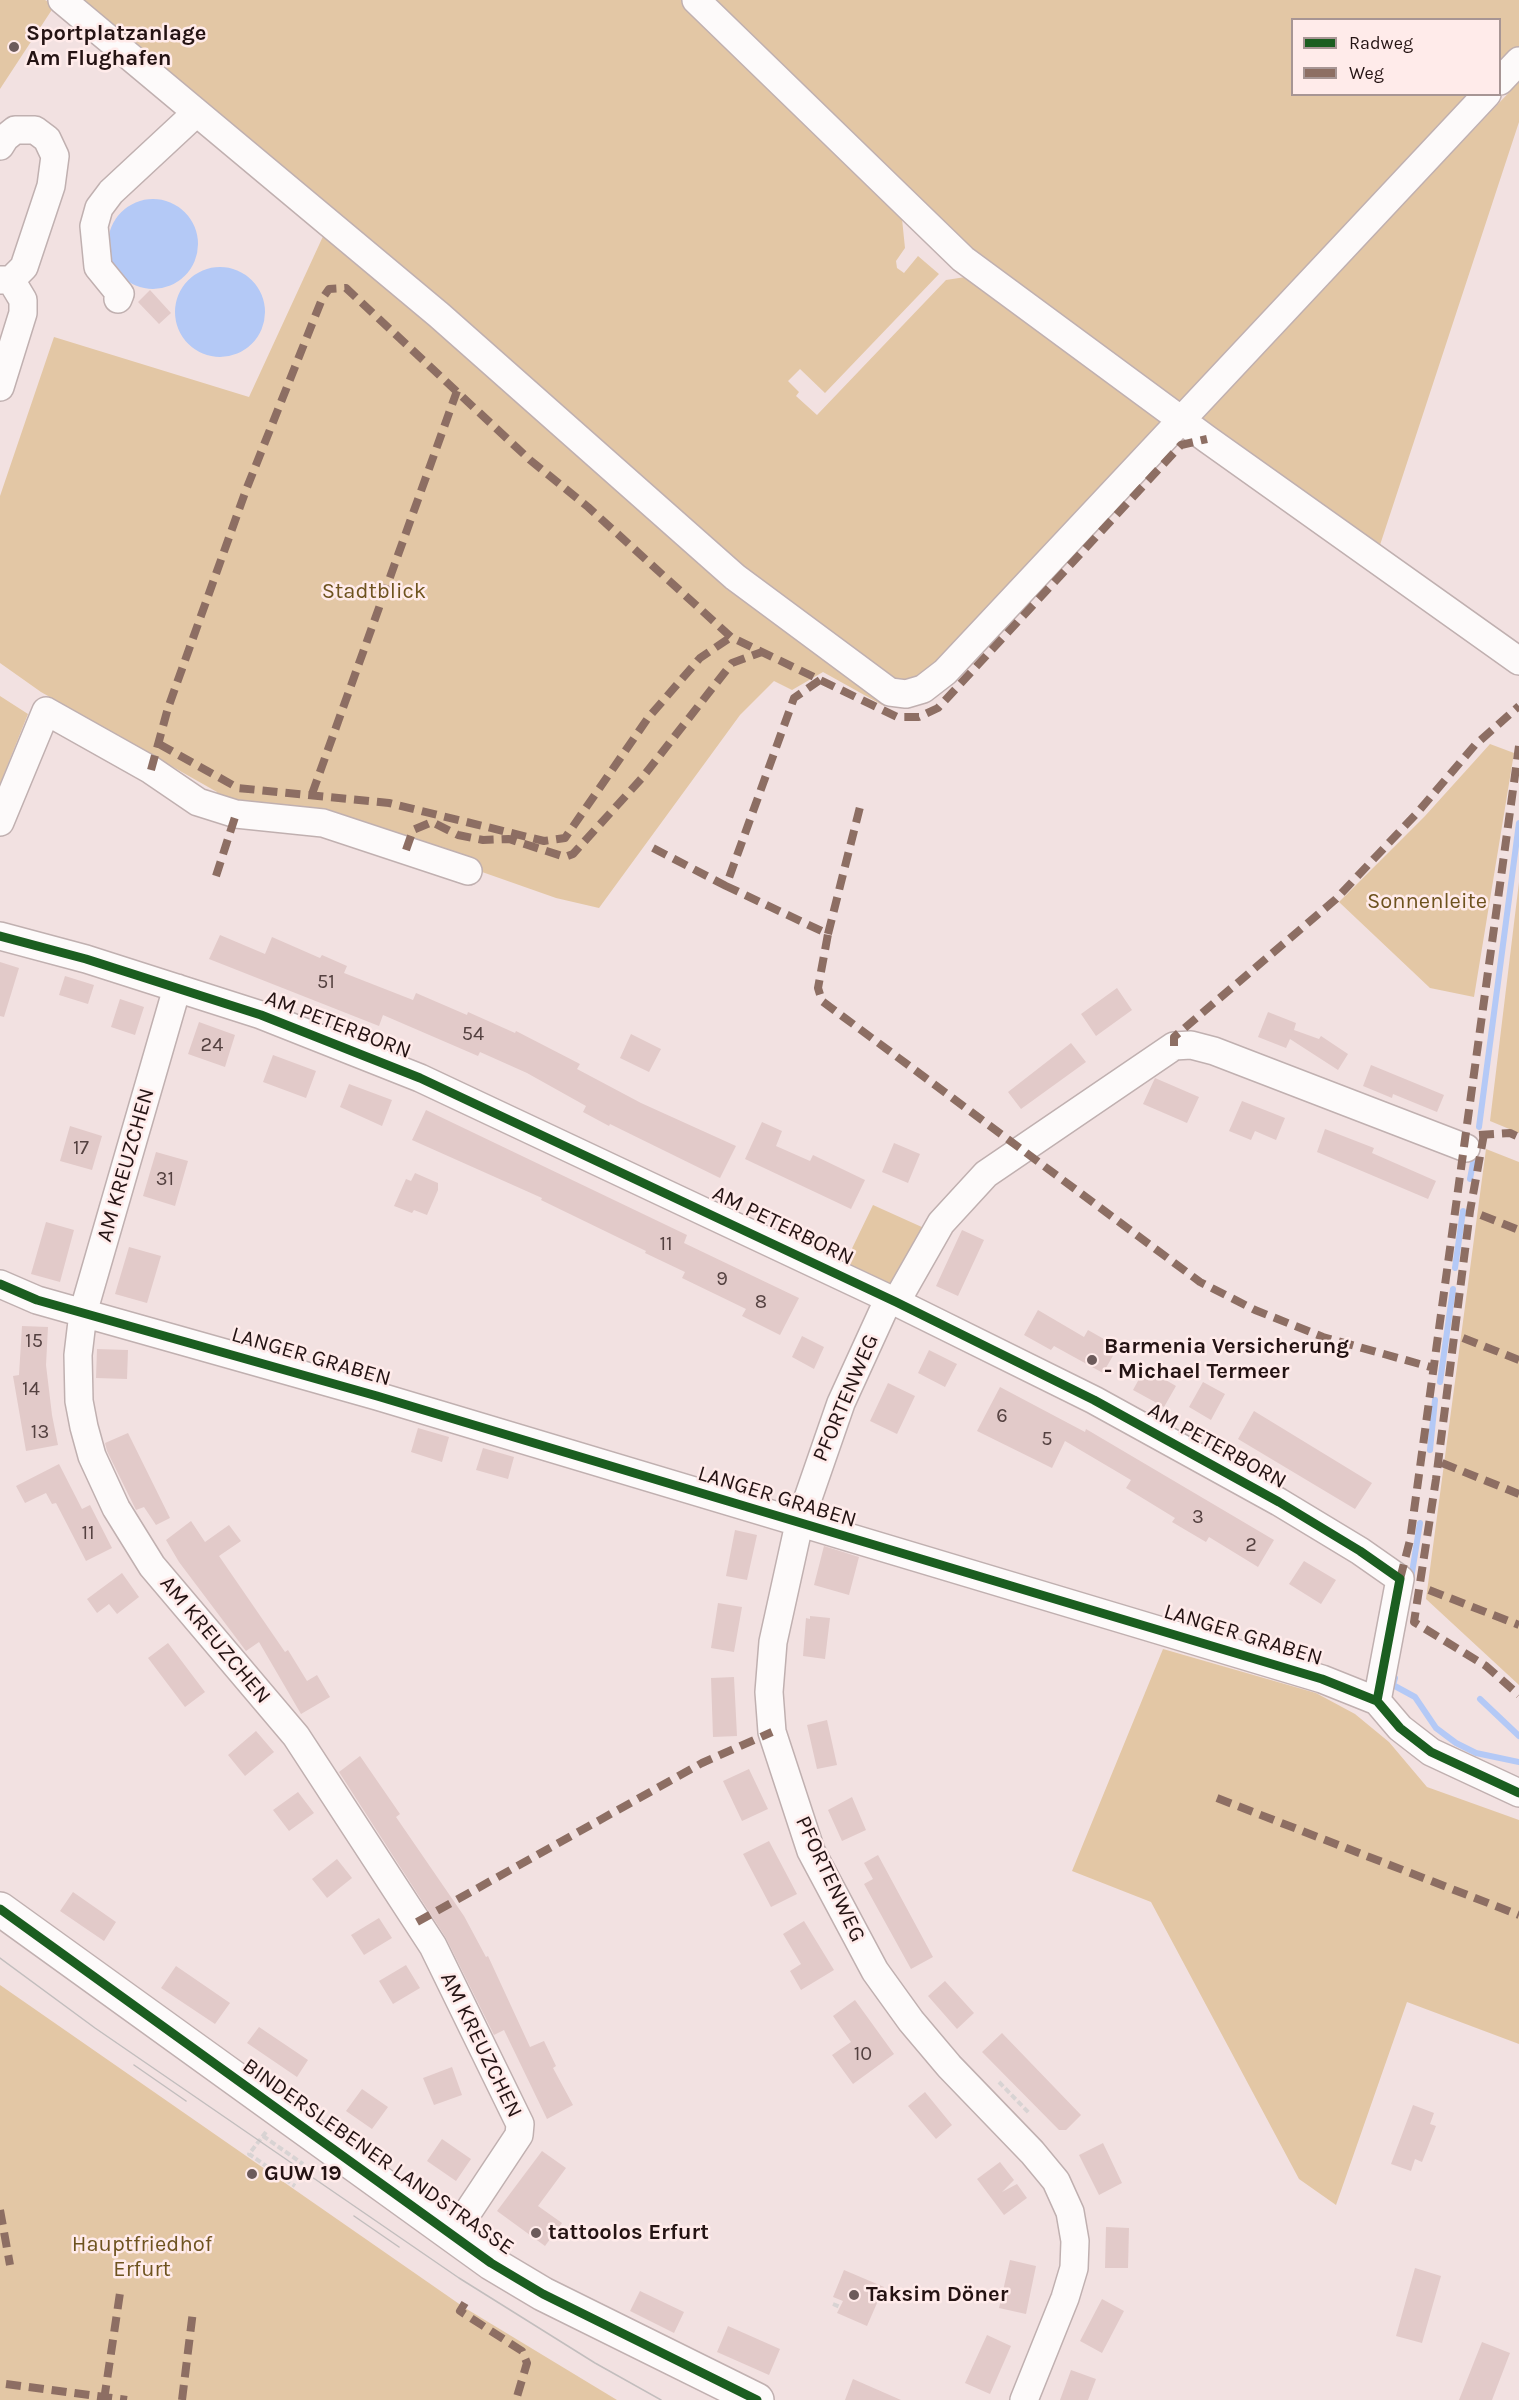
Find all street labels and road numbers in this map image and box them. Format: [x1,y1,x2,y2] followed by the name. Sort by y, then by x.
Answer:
[261,985,415,1065] street label: AM PETERBORN
[91,1085,161,1245] street label: AM KREUZCHEN
[708,1180,858,1272] street label: AM PETERBORN
[228,1322,394,1392] street label: LANGER GRABEN
[807,1330,885,1466] street label: PFORTENWEG
[1143,1397,1291,1495] street label: AM PETERBORN
[694,1460,860,1534] street label: LANGER GRABEN
[154,1571,276,1709] street label: AM KREUZCHEN
[1160,1598,1326,1672] street label: LANGER GRABEN
[789,1812,871,1946] street label: PFORTENWEG
[434,1968,528,2122] street label: AM KREUZCHEN
[237,2053,519,2261] street label: BINDERSLEBENER LANDSTRASSE

